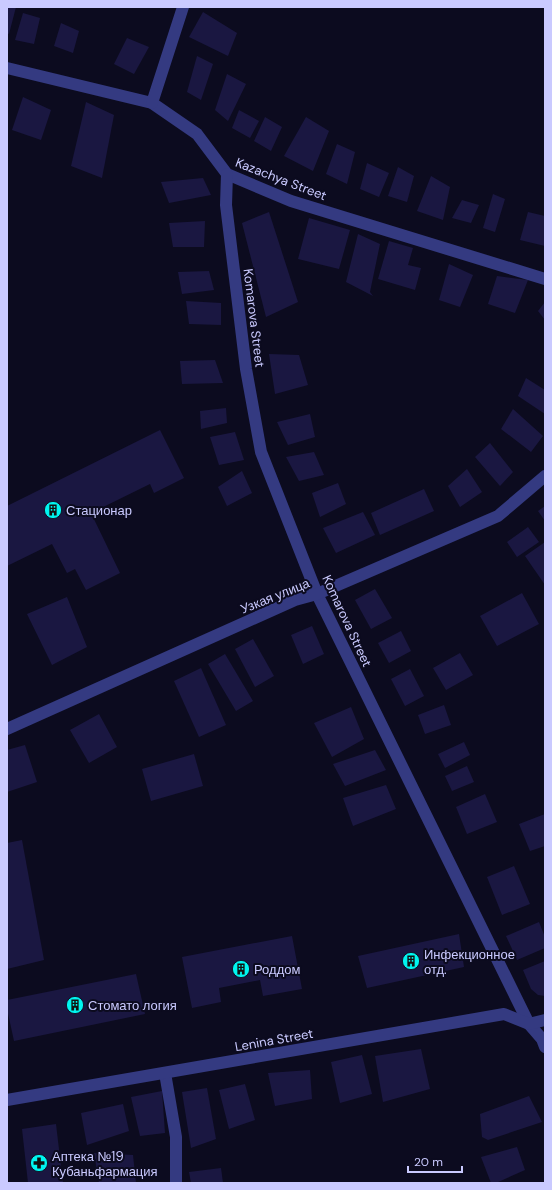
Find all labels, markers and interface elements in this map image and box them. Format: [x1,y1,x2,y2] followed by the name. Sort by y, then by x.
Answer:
[233,154,329,204] street label: Kazachya Street
[240,268,268,368] street label: Komarova Street
[43,500,63,520] building icon: Стационар
[66,502,132,519] place label: Стационар
[318,572,376,670] street label: Komarova Street
[238,574,313,618] street label: Узкая улица
[424,946,515,978] place label: Инфекционное отд.
[401,951,421,971] building icon: Инфекционное отд.
[231,959,251,979] building icon: Роддом
[254,961,300,978] place label: Роддом
[65,995,85,1015] building icon: Стомато логия
[88,997,177,1014] place label: Стомато логия
[233,1025,315,1055] street label: Lenina Street
[52,1148,158,1180] place label: Аптека №19 Кубаньфармация
[408,1148,462,1174] scale bar
[29,1153,49,1173] pharmacy icon: Аптека №19 Кубаньфармация
[414,1154,443,1170] text: 20 m

